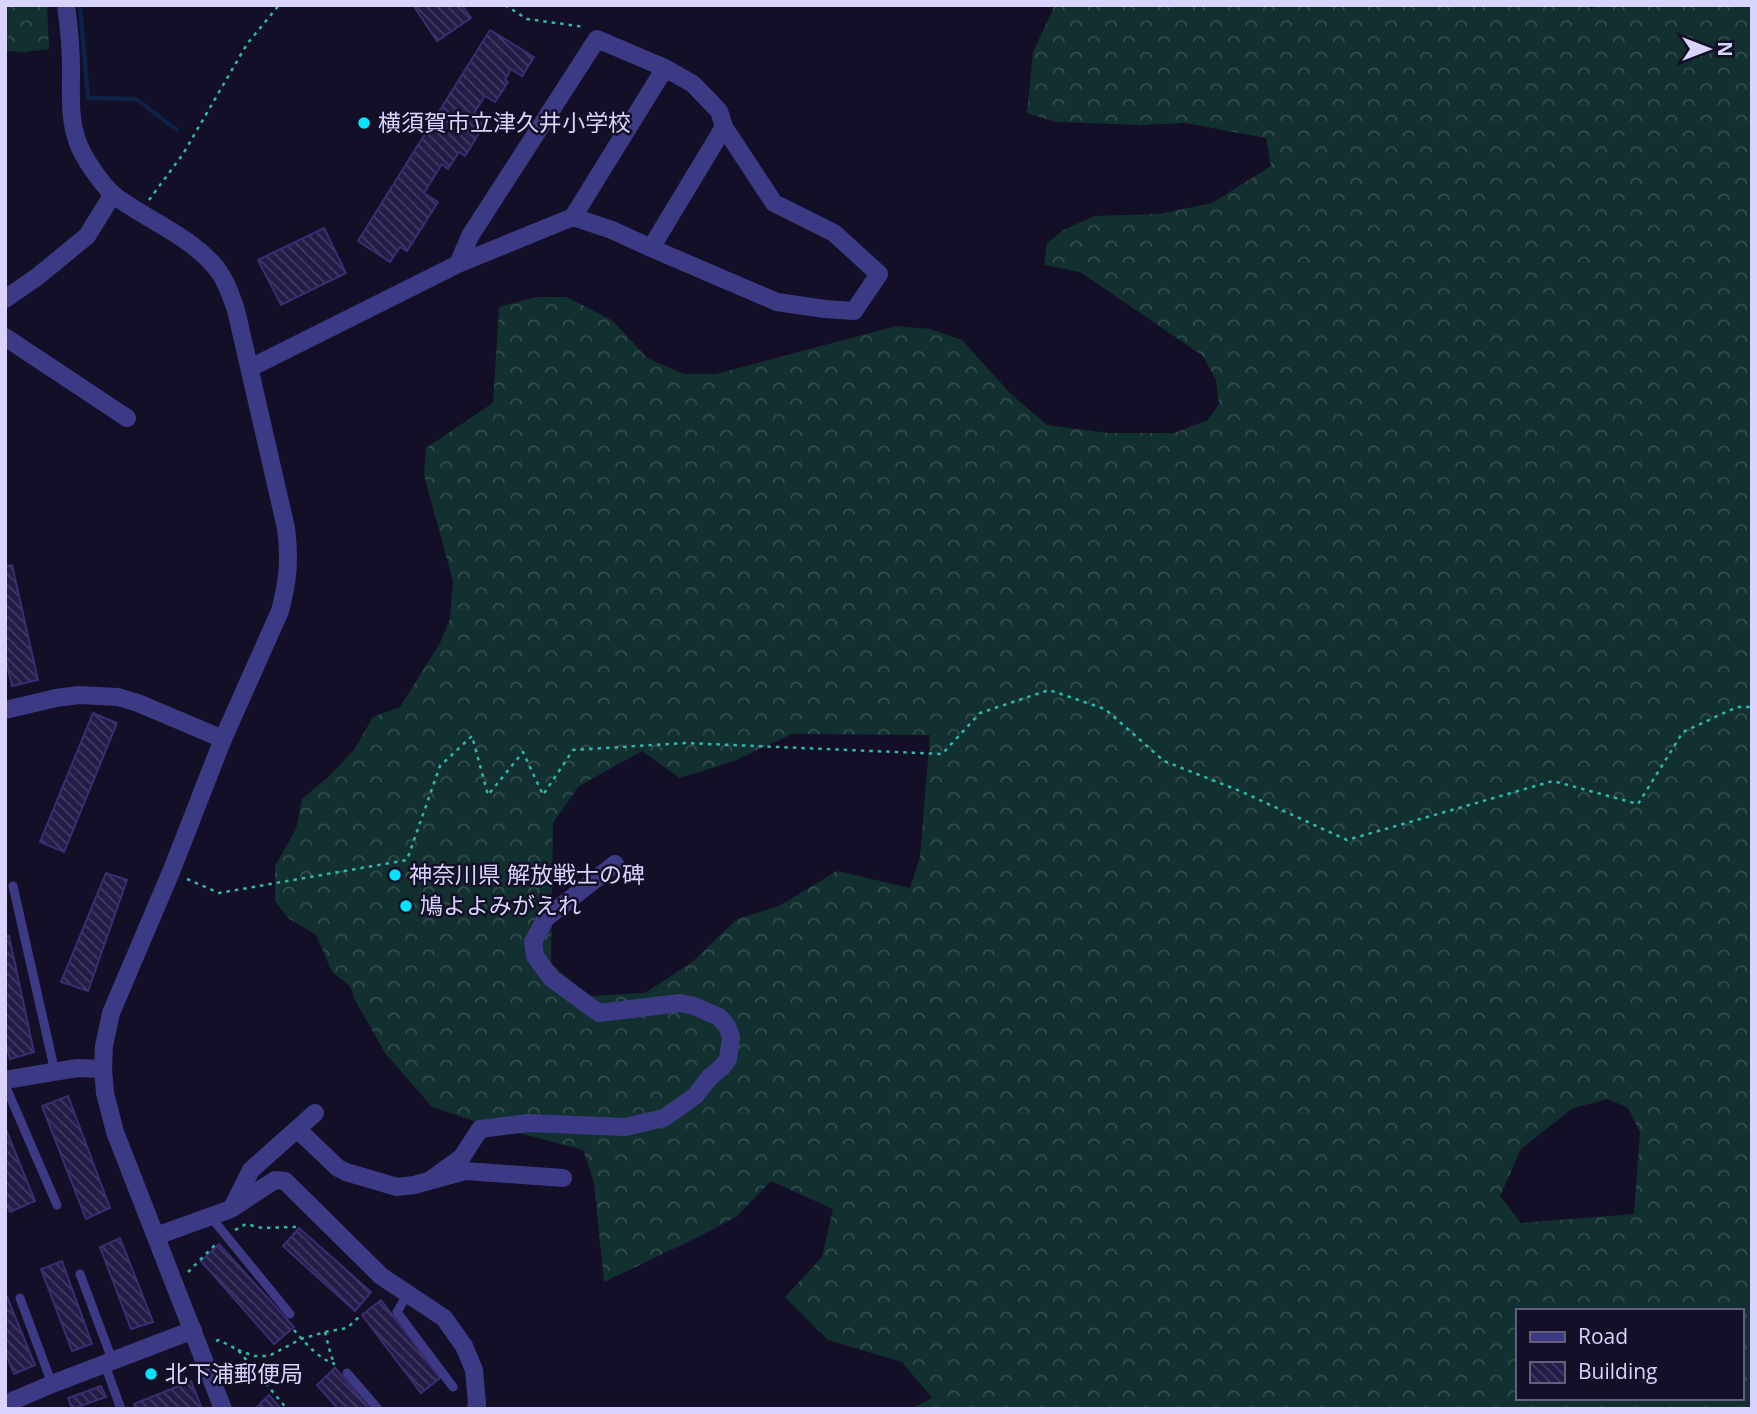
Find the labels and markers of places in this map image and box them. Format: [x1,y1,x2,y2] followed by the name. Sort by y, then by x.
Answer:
[378,106,631,138] place label: 横須賀市立津久井小学校
[356,115,372,131] marker: 横須賀市立津久井小学校
[409,858,645,890] place label: 神奈川県 解放戦士の碑
[387,867,403,883] marker: 神奈川県 解放戦士の碑
[420,889,581,921] place label: 鳩よよみがえれ
[398,898,414,914] marker: 鳩よよみがえれ
[165,1357,303,1389] place label: 北下浦郵便局
[143,1366,159,1382] marker: 北下浦郵便局

